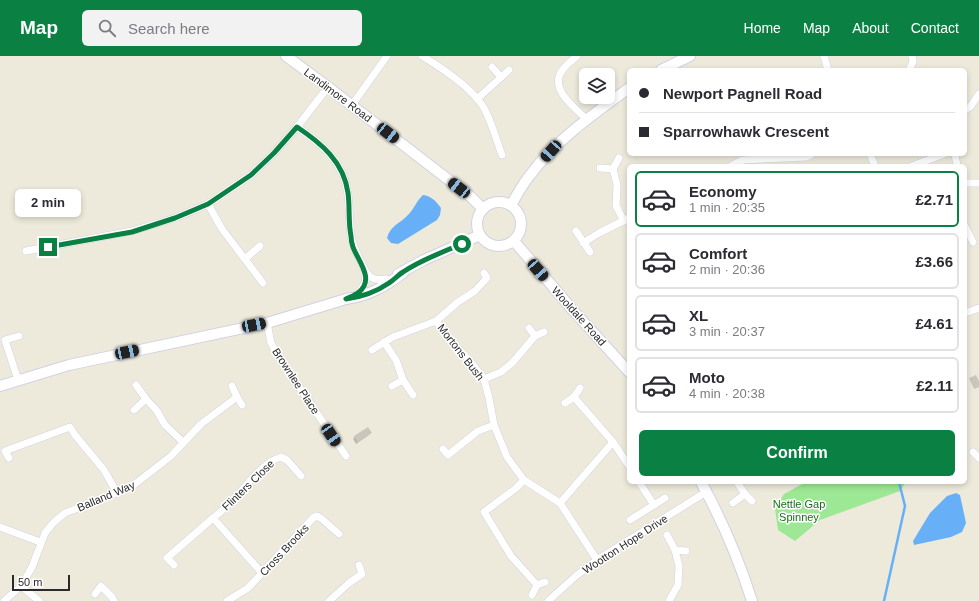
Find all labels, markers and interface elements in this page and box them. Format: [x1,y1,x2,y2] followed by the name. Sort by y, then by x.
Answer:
[82,10,362,46] search box
[20,17,58,38] text: Map
[96,17,118,39] icon: search
[128,20,210,37] text: Search here
[744,20,781,36] text: Home
[803,20,830,36] text: Map
[852,20,889,36] text: About
[911,20,959,36] text: Contact
[302,66,374,124] street label: Landimore Road
[579,68,615,104] map controls
[579,68,615,104] button: layers
[663,85,822,102] text: Newport Pagnell Road
[375,121,401,145] car
[663,123,829,140] text: Sparrowhawk Crescent
[539,138,563,164] car
[446,176,472,200] car
[641,181,677,217] icon: car
[689,183,757,200] text: Economy
[15,189,81,217] callout: 2 min
[915,191,953,208] text: £2.71
[31,195,65,210] text: 2 min
[689,200,765,215] text: 1 min · 20:35
[453,235,471,253] route start
[39,238,57,256] route end
[641,243,677,279] icon: car
[689,245,747,262] text: Comfort
[915,253,953,270] text: £3.66
[526,257,550,283] car
[689,262,765,277] text: 2 min · 20:36
[549,284,609,348] street label: Wooldale Road
[641,305,677,341] icon: car
[689,307,708,324] text: XL
[915,315,953,332] text: £4.61
[241,317,267,333] car
[435,322,487,382] street label: Mortons Bush
[689,324,765,339] text: 3 min · 20:37
[114,344,140,360] car
[270,346,322,416] street label: Brownlee Place
[641,367,677,403] icon: car
[689,369,725,386] text: Moto
[916,377,953,394] text: £2.11
[689,386,765,401] text: 4 min · 20:38
[319,422,343,448] car
[639,430,955,476] button: Confirm
[220,457,276,513] street label: Flinters Close
[75,478,137,514] street label: Balland Way
[773,498,825,523] park label: Nettle Gap Spinney
[580,512,670,576] street label: Wootton Hope Drive
[257,521,311,578] street label: Cross Brooks
[12,573,70,592] scale bar
[18,576,42,588] text: 50 m

